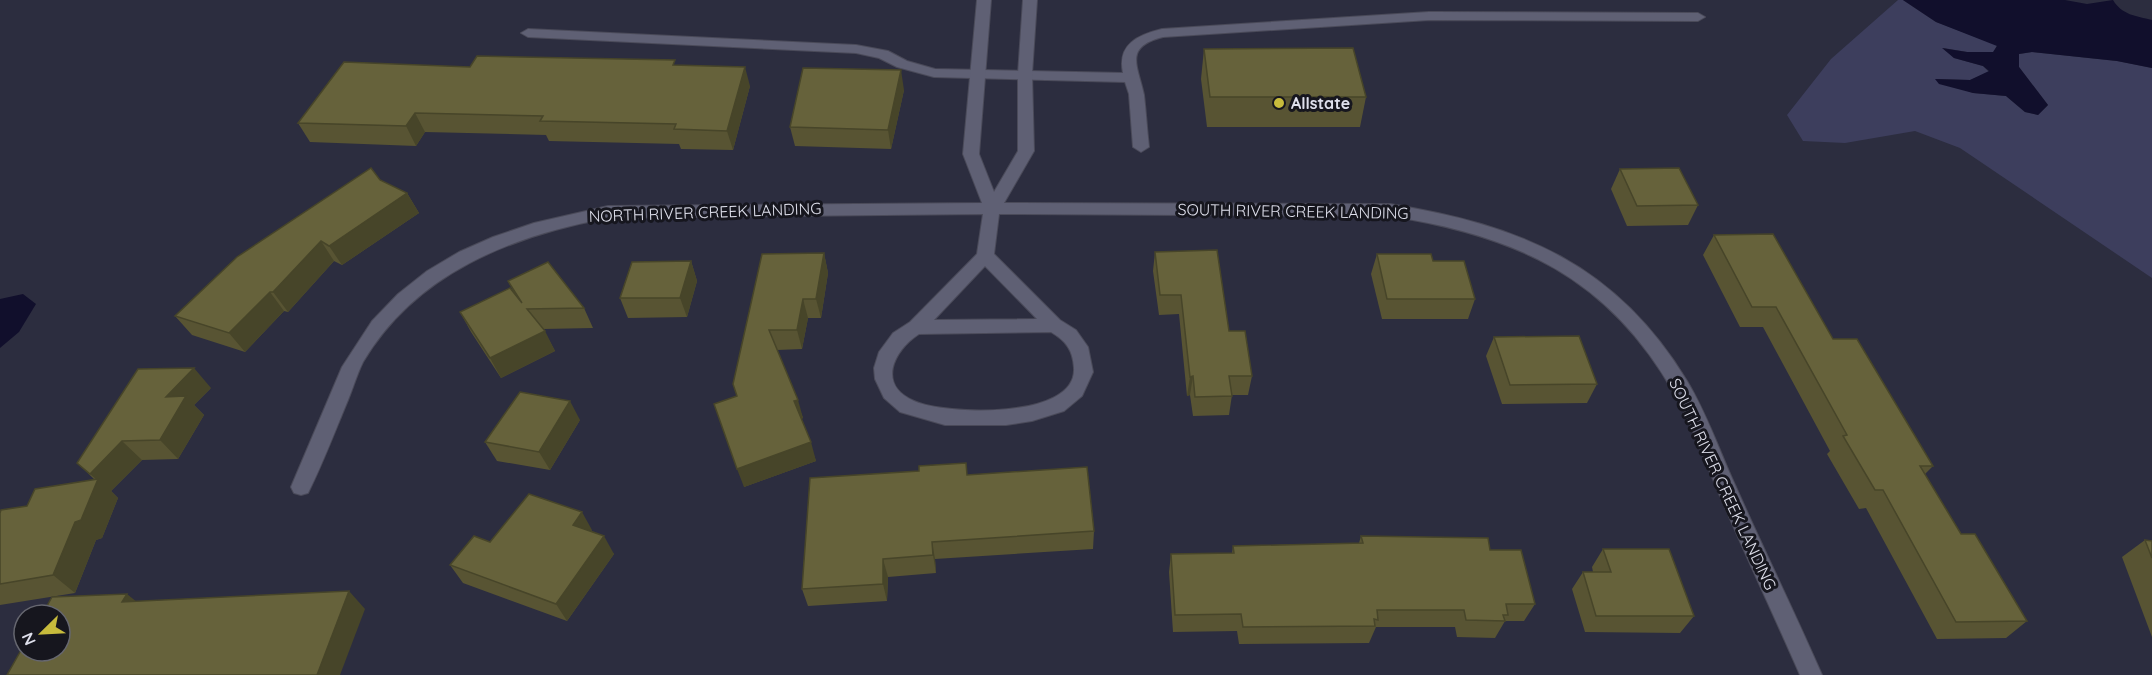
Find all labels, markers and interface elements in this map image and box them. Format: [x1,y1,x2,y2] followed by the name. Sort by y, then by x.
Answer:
[1291,93,1350,113] place label: Allstate
[1272,96,1286,110] marker: Allstate
[588,198,822,226] street label: NORTH RIVER CREEK LANDING
[1177,199,1409,223] street label: SOUTH RIVER CREEK LANDING
[1665,375,1781,593] street label: SOUTH RIVER CREEK LANDING
[12,603,72,663] north arrow
[17,630,40,649] text: N

